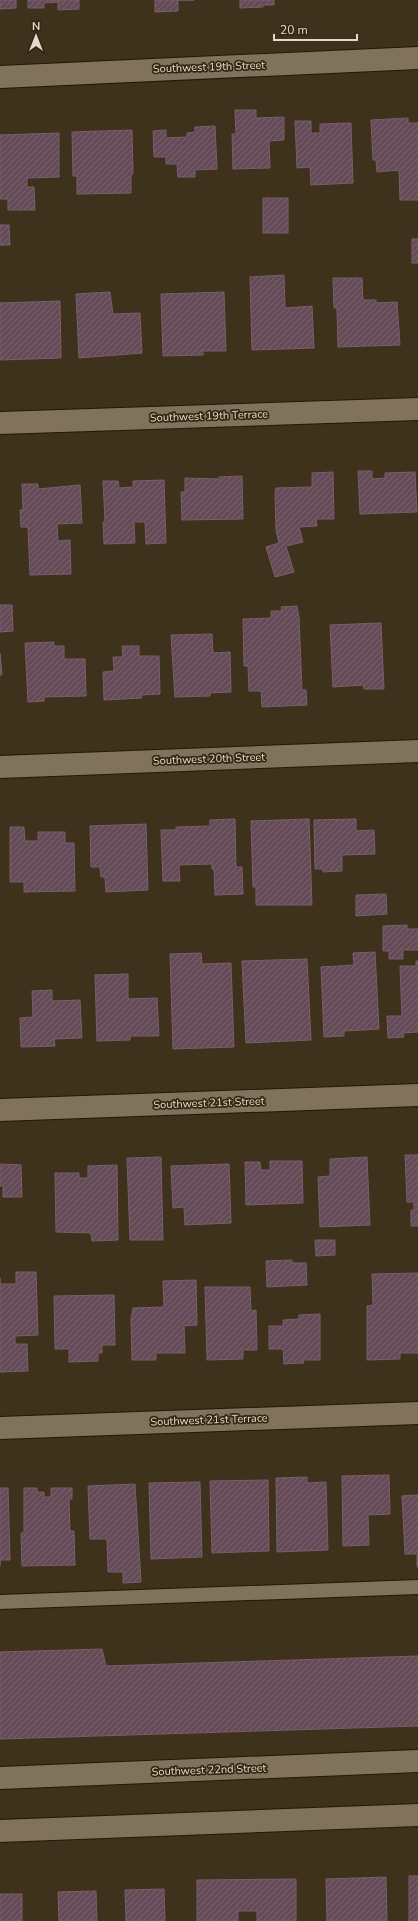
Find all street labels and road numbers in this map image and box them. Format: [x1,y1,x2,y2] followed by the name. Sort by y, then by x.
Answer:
[153,58,265,76] street label: Southwest 19th Street
[150,406,269,426] street label: Southwest 19th Terrace
[153,750,265,768] street label: Southwest 20th Street
[153,1094,265,1112] street label: Southwest 21st Street
[150,1410,268,1430] street label: Southwest 21st Terrace
[151,1760,267,1779] street label: Southwest 22nd Street

